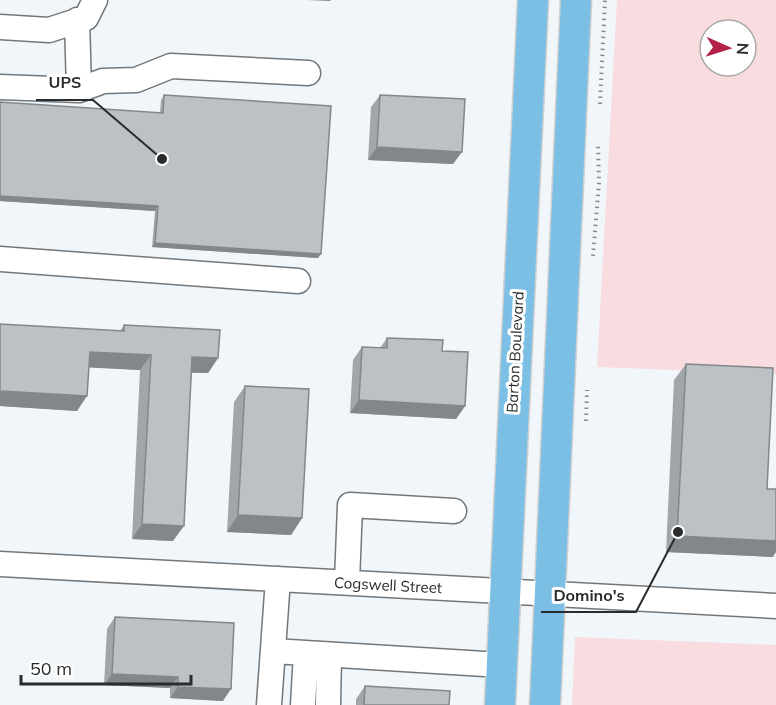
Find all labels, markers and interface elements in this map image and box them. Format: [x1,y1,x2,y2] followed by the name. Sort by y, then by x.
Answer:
[698,18,758,78] north arrow
[733,42,753,55] text: N
[36,66,93,100] callout: UPS
[49,72,81,92] text: UPS
[502,291,528,413] street label: Barton Boulevard
[333,573,443,597] street label: Cogswell Street
[541,578,636,612] callout: Domino's
[553,585,625,605] text: Domino's
[21,648,190,686] scale bar
[30,657,72,680] text: 50 m

